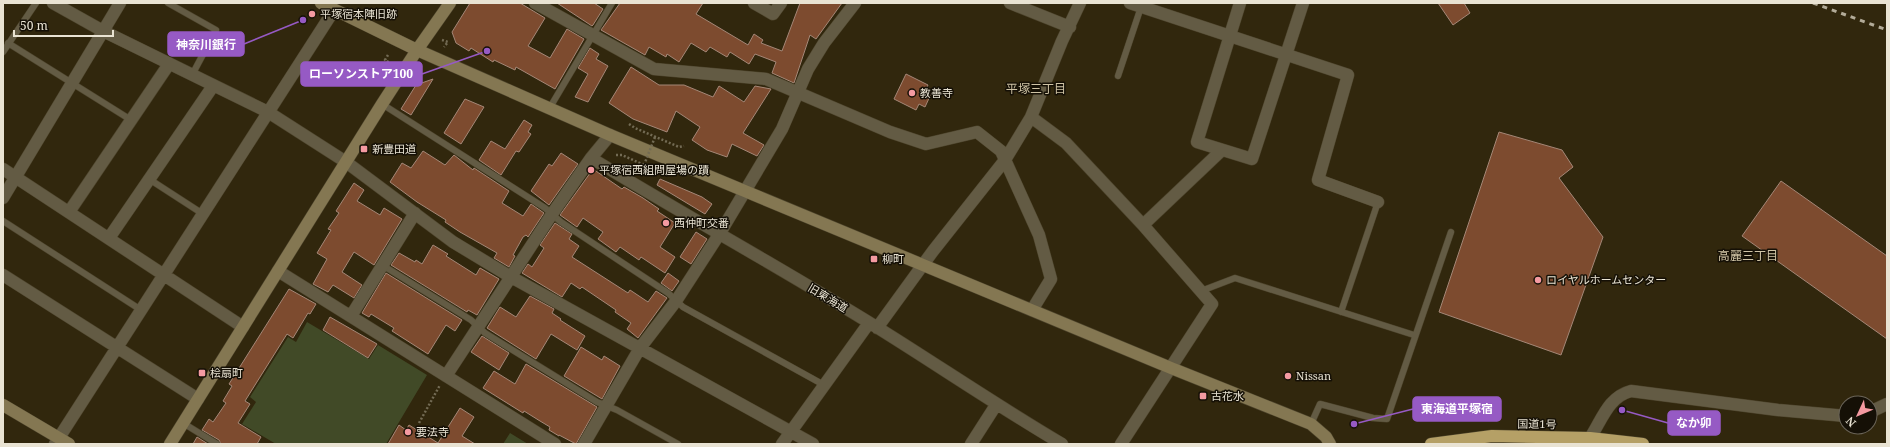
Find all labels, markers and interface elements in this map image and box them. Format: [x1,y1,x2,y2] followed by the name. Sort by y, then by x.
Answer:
[320,6,397,21] place label: 平塚宿本陣旧跡
[307,9,317,19] marker: 平塚宿本陣旧跡
[14,12,113,38] scale bar
[20,17,48,34] text: 50 m
[168,32,244,56] callout: 神奈川銀行
[176,36,236,53] text: 神奈川銀行
[301,62,422,86] callout: ローソンストア100
[309,65,413,82] text: ローソンストア100
[1006,80,1066,97] district label: 平塚三丁目
[920,85,953,100] place label: 教善寺
[907,88,917,98] marker: 教善寺
[372,141,416,156] place label: 新豊田道
[359,144,369,154] marker: 新豊田道
[599,162,709,177] place label: 平塚宿西組問屋場の蹟
[586,165,596,175] marker: 平塚宿西組問屋場の蹟
[674,215,729,230] place label: 西仲町交番
[661,218,671,228] marker: 西仲町交番
[1718,247,1778,264] district label: 高麗三丁目
[882,251,904,266] place label: 柳町
[869,254,879,264] marker: 柳町
[1546,272,1666,287] place label: ロイヤルホームセンター
[1533,275,1543,285] marker: ロイヤルホームセンター
[806,280,851,315] street label: 旧東海道
[210,365,243,380] place label: 桧扇町
[197,368,207,378] marker: 桧扇町
[1296,368,1331,383] place label: Nissan
[1283,371,1293,381] marker: Nissan
[1211,388,1244,403] place label: 古花水
[1198,391,1208,401] marker: 古花水
[1838,395,1878,435] north arrow
[1413,397,1501,421] callout: 東海道平塚宿
[1421,400,1493,417] text: 東海道平塚宿
[1668,411,1720,435] callout: なか卯
[1676,414,1712,431] text: なか卯
[1842,414,1859,431] text: N
[1517,416,1557,431] street label: 国道1号
[416,424,449,439] place label: 要法寺
[403,427,413,437] marker: 要法寺

